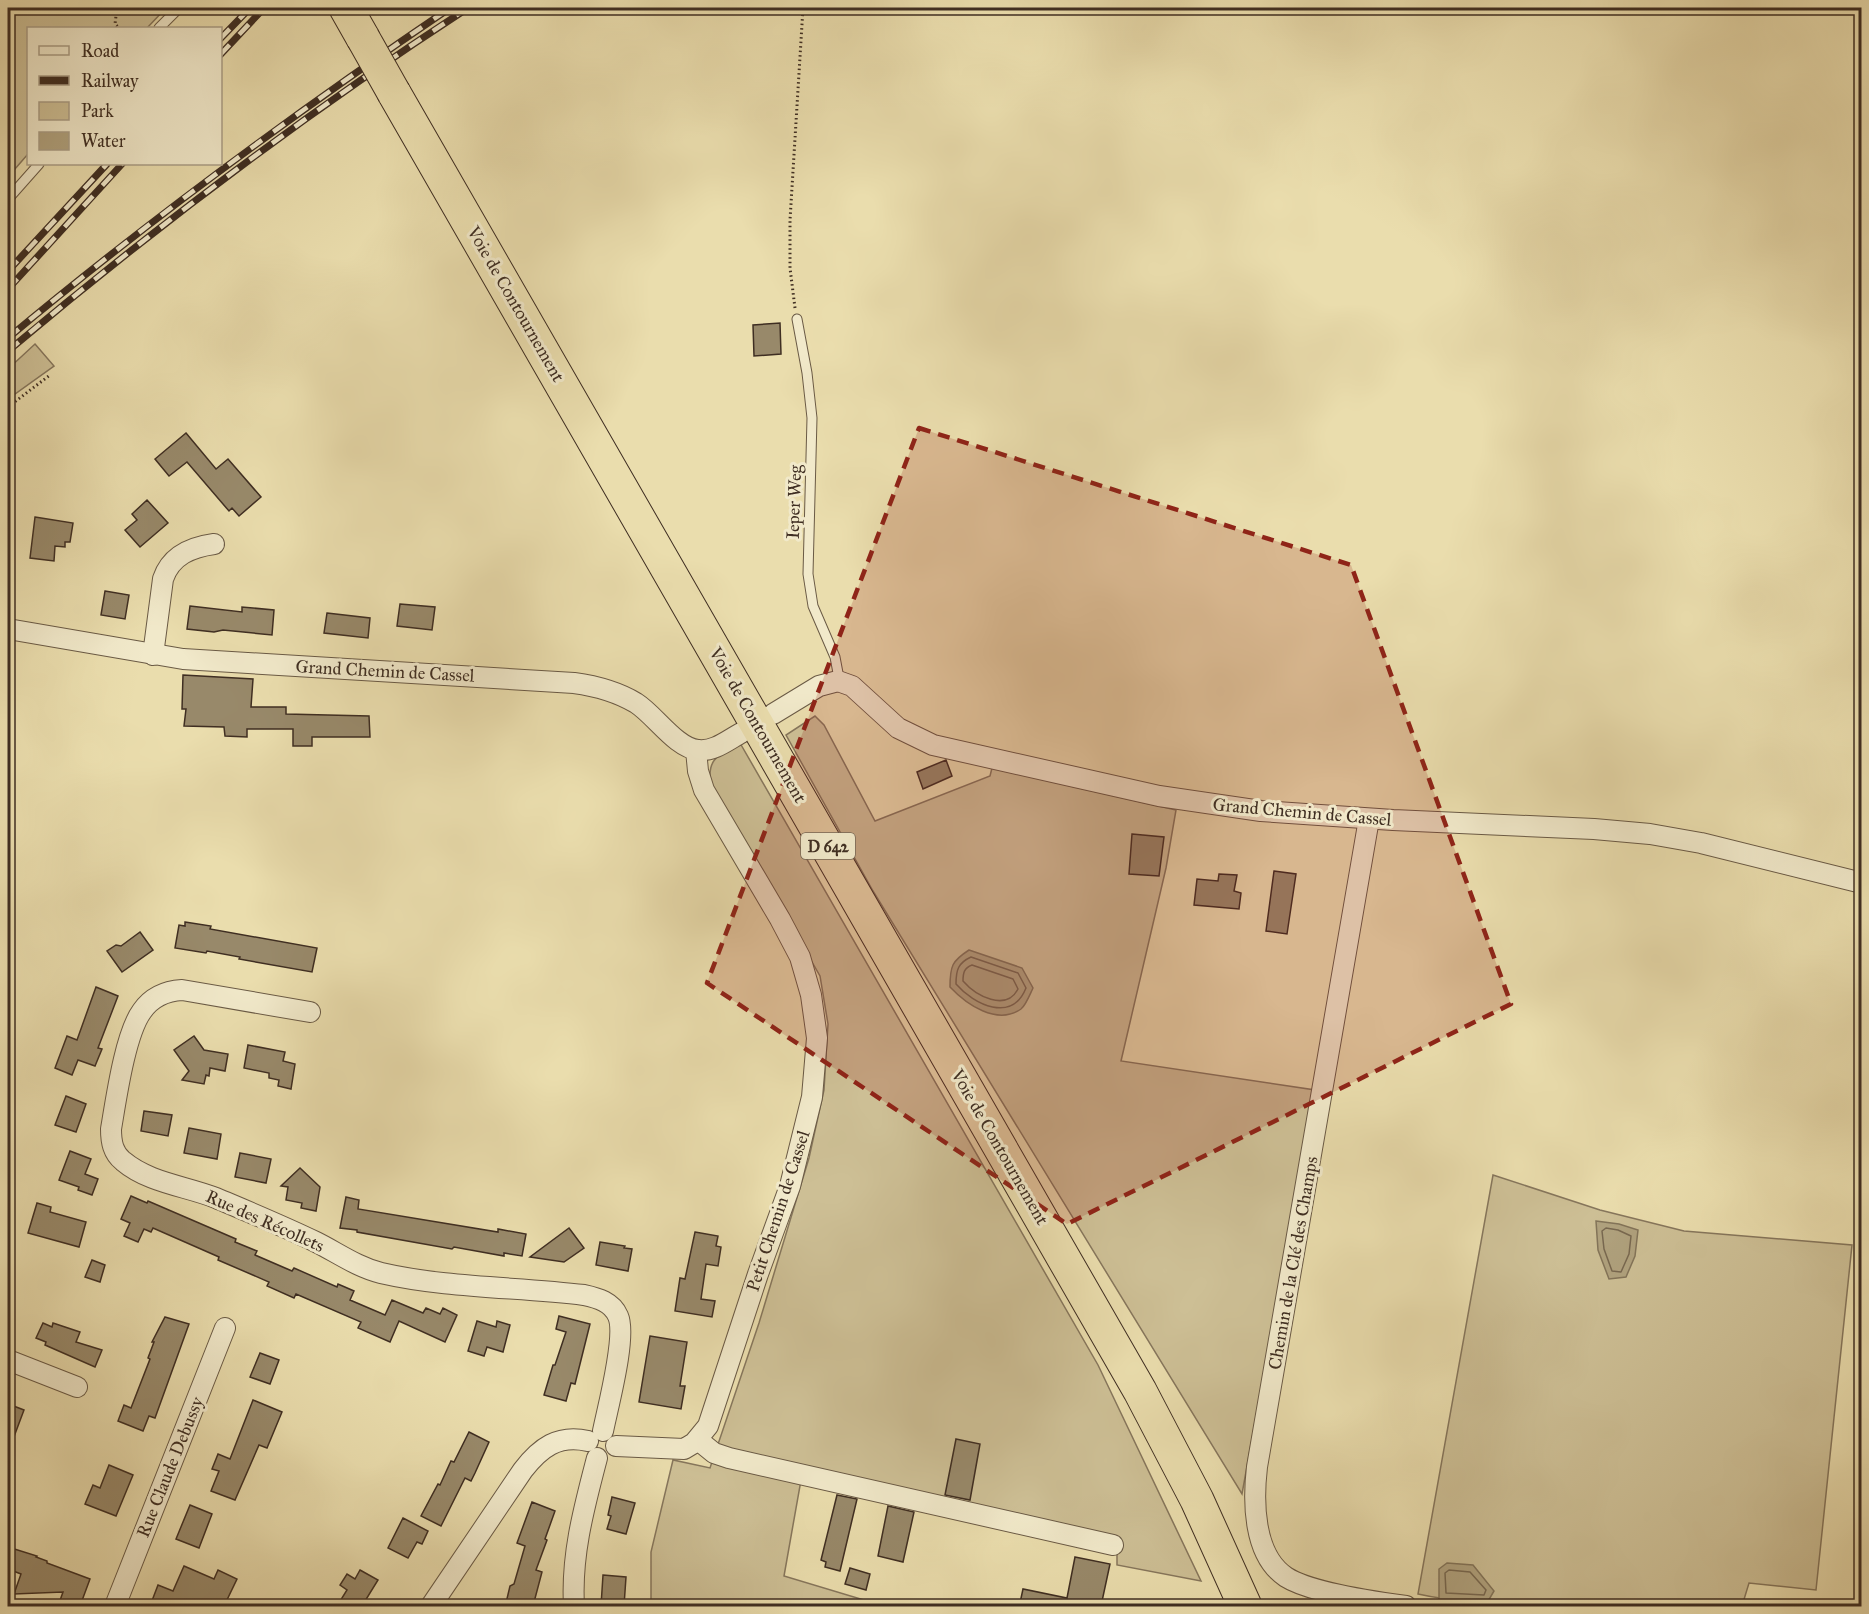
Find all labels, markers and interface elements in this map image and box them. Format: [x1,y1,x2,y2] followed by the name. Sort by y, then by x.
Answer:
[27,27,222,165] legend
[81,40,119,62] text: Road
[81,70,139,92] text: Railway
[81,100,114,122] text: Park
[81,130,126,152] text: Water
[462,221,570,386] street label: Voie de Contournement
[782,464,807,540] street label: Ieper Weg
[704,642,812,807] street label: Voie de Contournement
[295,655,475,687] street label: Grand Chemin de Cassel
[1212,793,1392,831] street label: Grand Chemin de Cassel
[801,833,855,859] road number: D 642
[946,1064,1054,1229] street label: Voie de Contournement
[742,1128,814,1294] street label: Petit Chemin de Cassel
[1263,1155,1323,1371] street label: Chemin de la Clé des Champs
[202,1185,328,1257] street label: Rue des Récollets
[132,1393,208,1541] street label: Rue Claude Debussy

